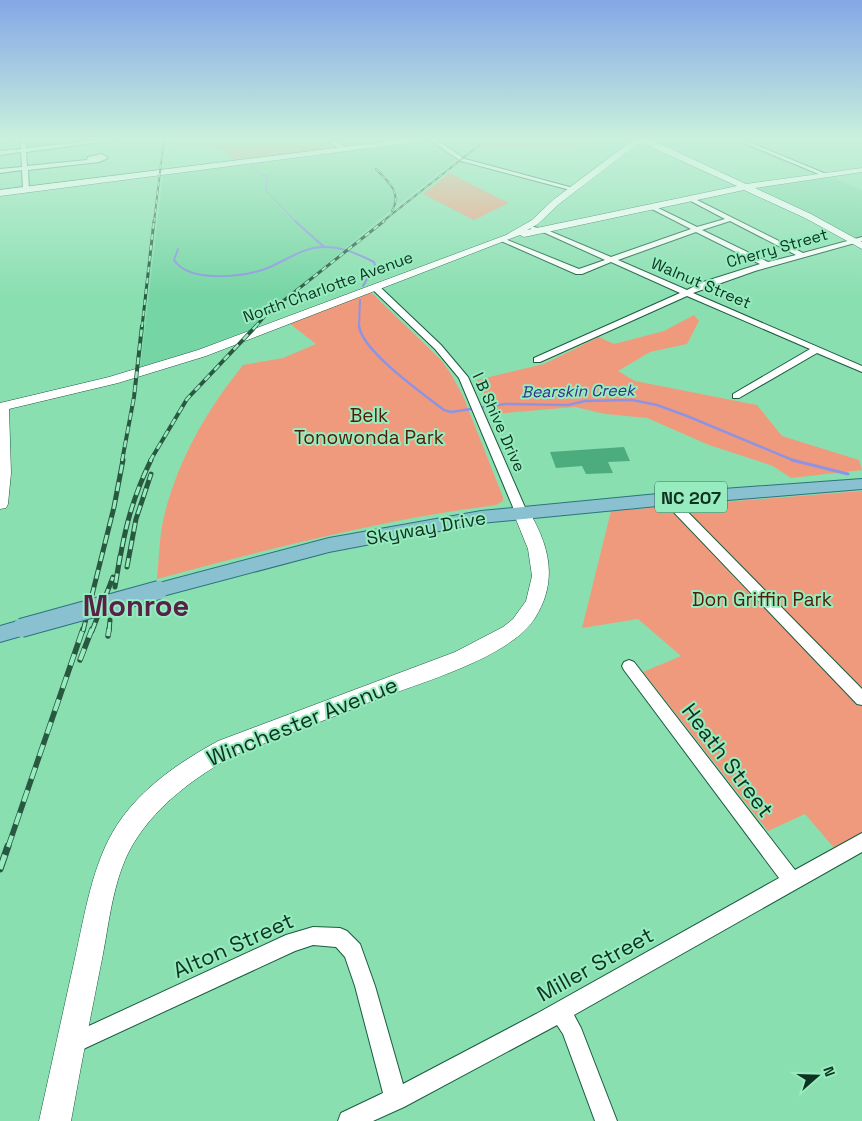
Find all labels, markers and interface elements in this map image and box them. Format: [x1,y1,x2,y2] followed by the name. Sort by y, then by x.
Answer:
[724,224,830,272] street label: Cherry Street
[240,246,416,328] street label: North Charlotte Avenue
[648,252,754,314] street label: Walnut Street
[468,369,530,475] street label: I B Shive Drive
[521,379,637,402] water label: Bearskin Creek
[294,403,444,450] park label: Belk Tonowonda Park
[655,482,727,512] road number: NC 207
[364,505,488,551] street label: Skyway Drive
[83,587,189,624] district label: Monroe
[692,587,832,612] park label: Don Griffin Park
[203,670,401,772] street label: Winchester Avenue
[676,697,780,823] street label: Heath Street
[168,906,298,984] street label: Alton Street
[532,920,658,1008] street label: Miller Street
[792,1051,842,1101] north arrow
[819,1064,839,1079] text: N

